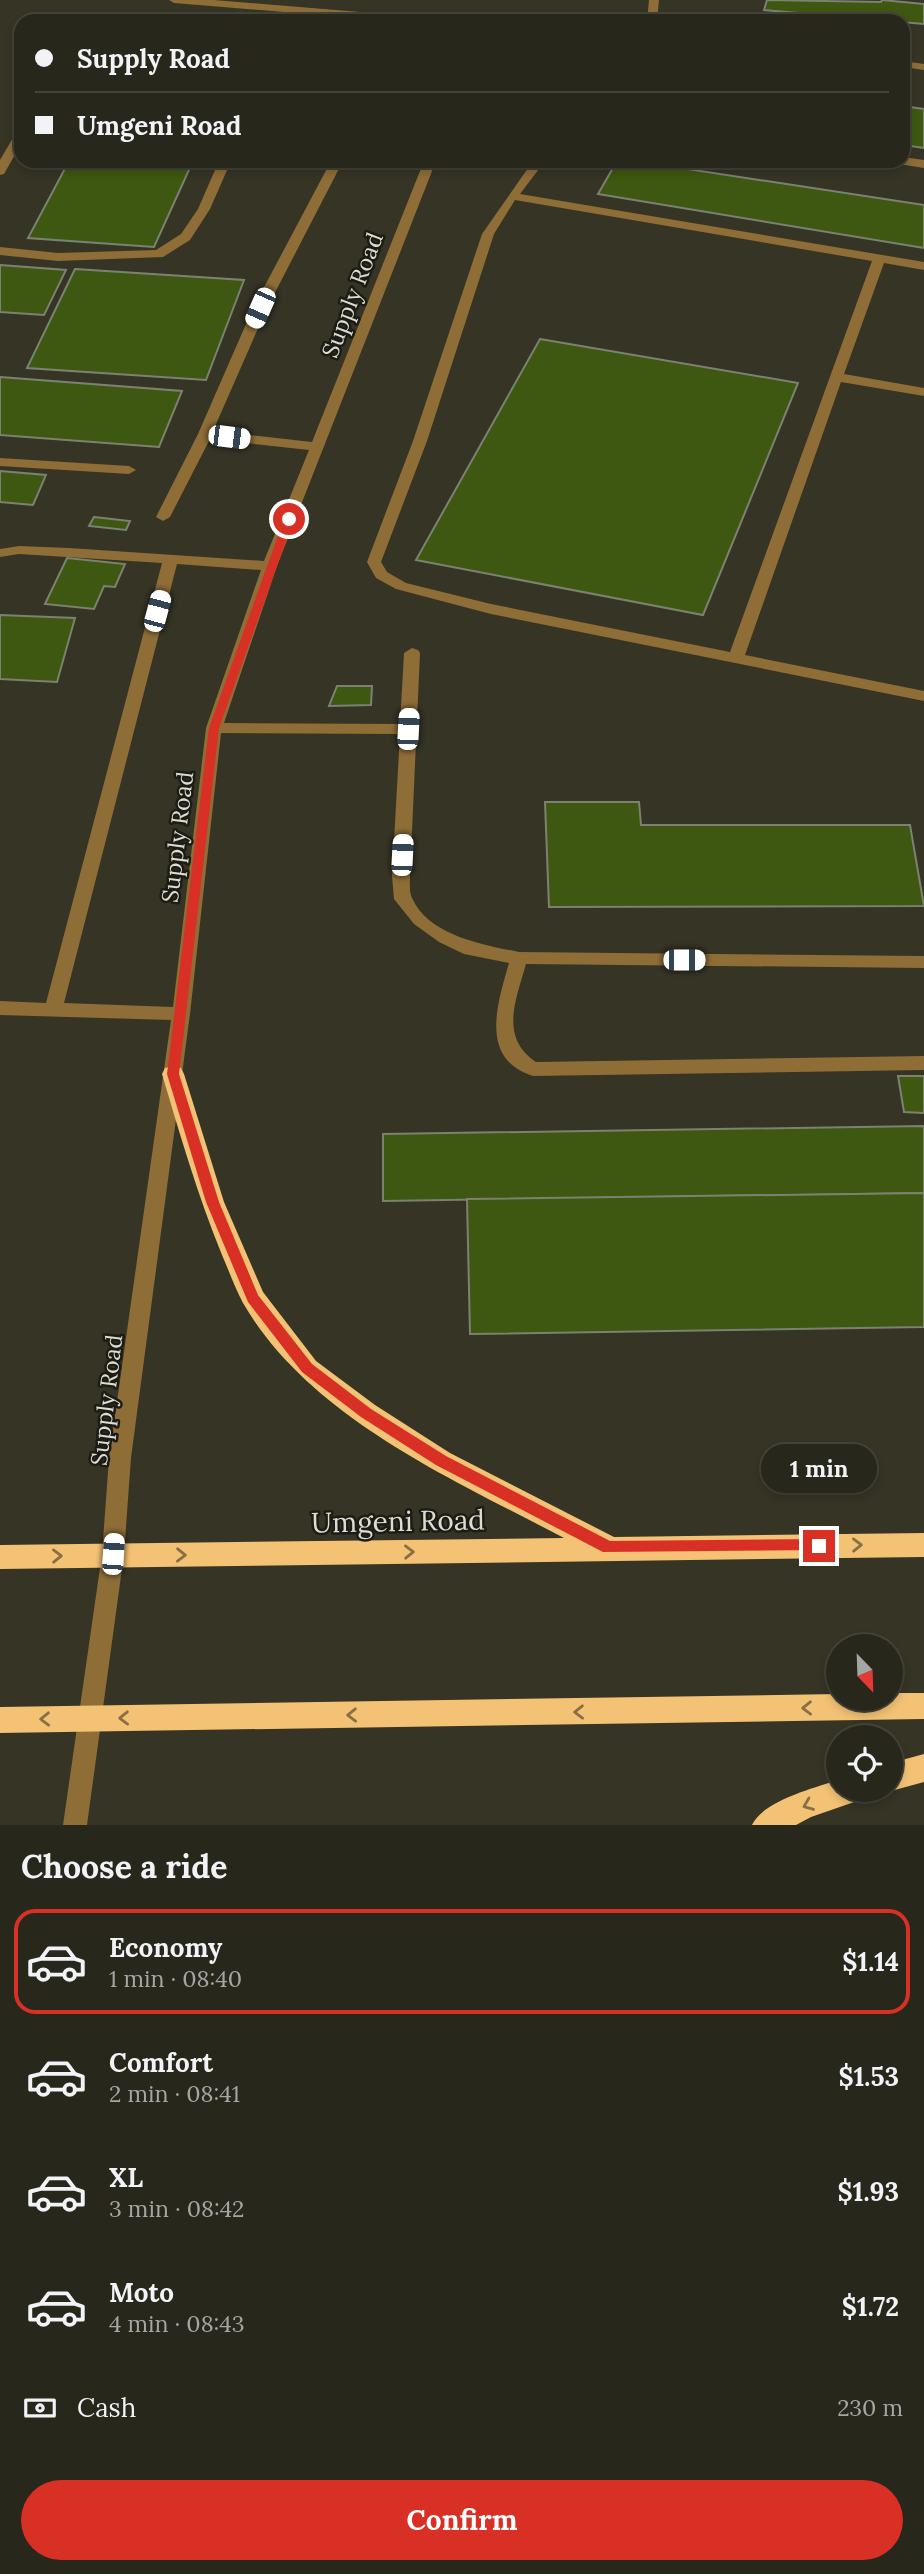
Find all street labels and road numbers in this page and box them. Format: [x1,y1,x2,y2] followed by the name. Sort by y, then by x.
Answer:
[315,228,389,362] street label: Supply Road
[155,770,199,904] street label: Supply Road
[84,1333,128,1467] street label: Supply Road
[311,1501,485,1541] street label: Umgeni Road

